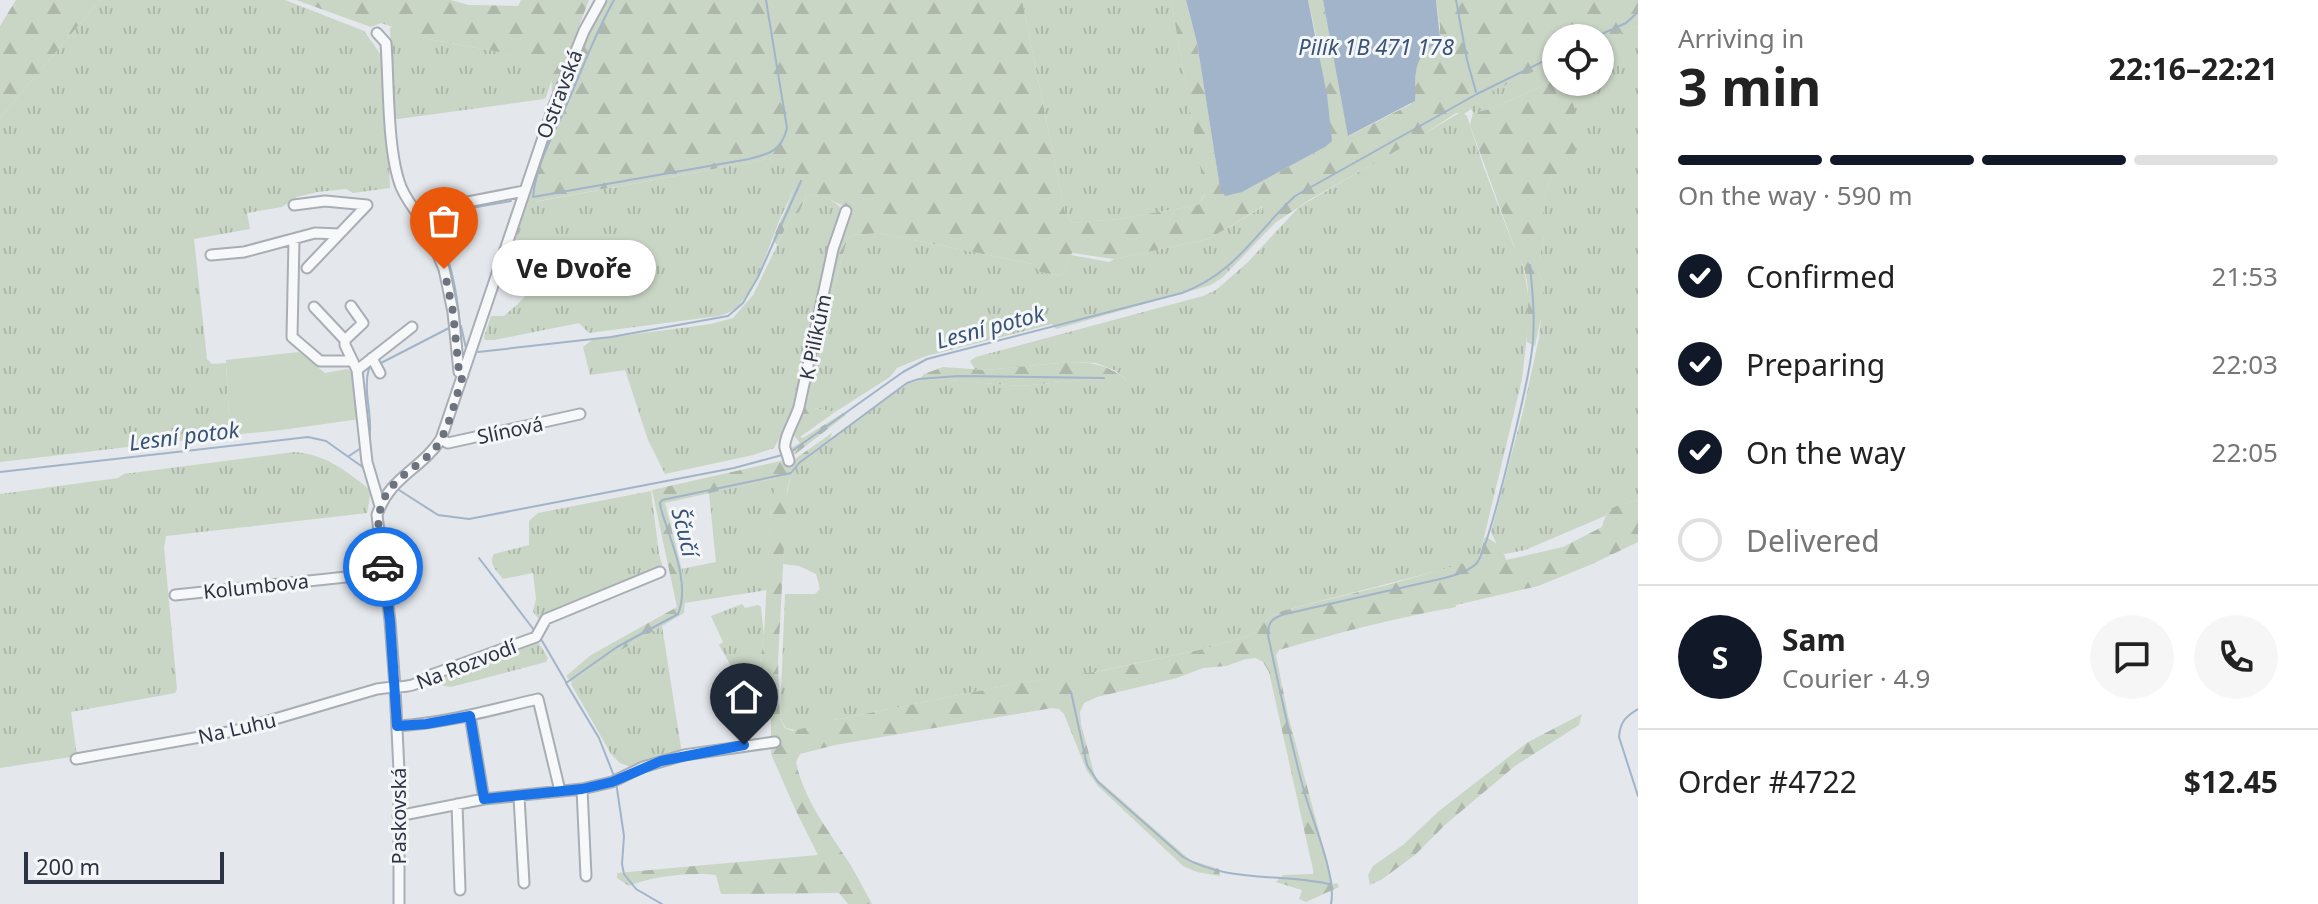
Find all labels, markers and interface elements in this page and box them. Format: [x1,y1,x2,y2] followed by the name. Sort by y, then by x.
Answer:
[1678,20,1804,56] text: Arriving in
[1542,24,1614,96] map controls
[1542,24,1614,96] button: locate
[1298,31,1454,61] water label: Pilík 1B 471 178
[530,46,588,142] street label: Ostravská
[2109,48,2278,89] text: 22:16–22:21
[1678,50,1821,121] text: 3 min
[1678,177,1912,213] text: On the way · 590 m
[410,187,478,269] pin
[422,199,466,243] icon: bag
[492,241,656,297] callout: Ve Dvoře
[516,250,632,286] text: Ve Dvoře
[1678,254,1722,298] icon: check
[1746,256,1896,297] text: Confirmed
[2212,258,2278,294] text: 21:53
[793,292,837,382] street label: K Pilíkům
[933,297,1048,355] water label: Lesní potok
[1678,342,1722,386] icon: check
[1746,344,1885,385] text: Preparing
[2212,346,2278,382] text: 22:03
[475,410,545,450] street label: Slínová
[127,413,242,457] water label: Lesní potok
[1678,430,1722,474] icon: check
[1746,432,1906,473] text: On the way
[2212,434,2278,470] text: 22:05
[665,504,707,562] water label: Ščučí
[1746,520,1880,561] text: Delivered
[343,527,423,607] courier
[361,545,405,589] icon: car
[202,567,310,605] street label: Kolumbova
[2090,615,2174,699] button: chat
[2194,615,2278,699] button: phone
[1782,619,1846,660] text: Sam
[412,632,521,695] street label: Na Rozvodí
[1712,637,1728,678] text: S
[1782,660,1930,696] text: Courier · 4.9
[710,663,778,745] pin
[722,675,766,719] icon: home
[195,706,279,750] street label: Na Luhu
[1678,761,1857,802] text: Order #4722
[2184,761,2278,802] text: $12.45
[385,768,412,864] street label: Paskovská
[24,848,224,884] scale bar
[36,851,100,881] text: 200 m

